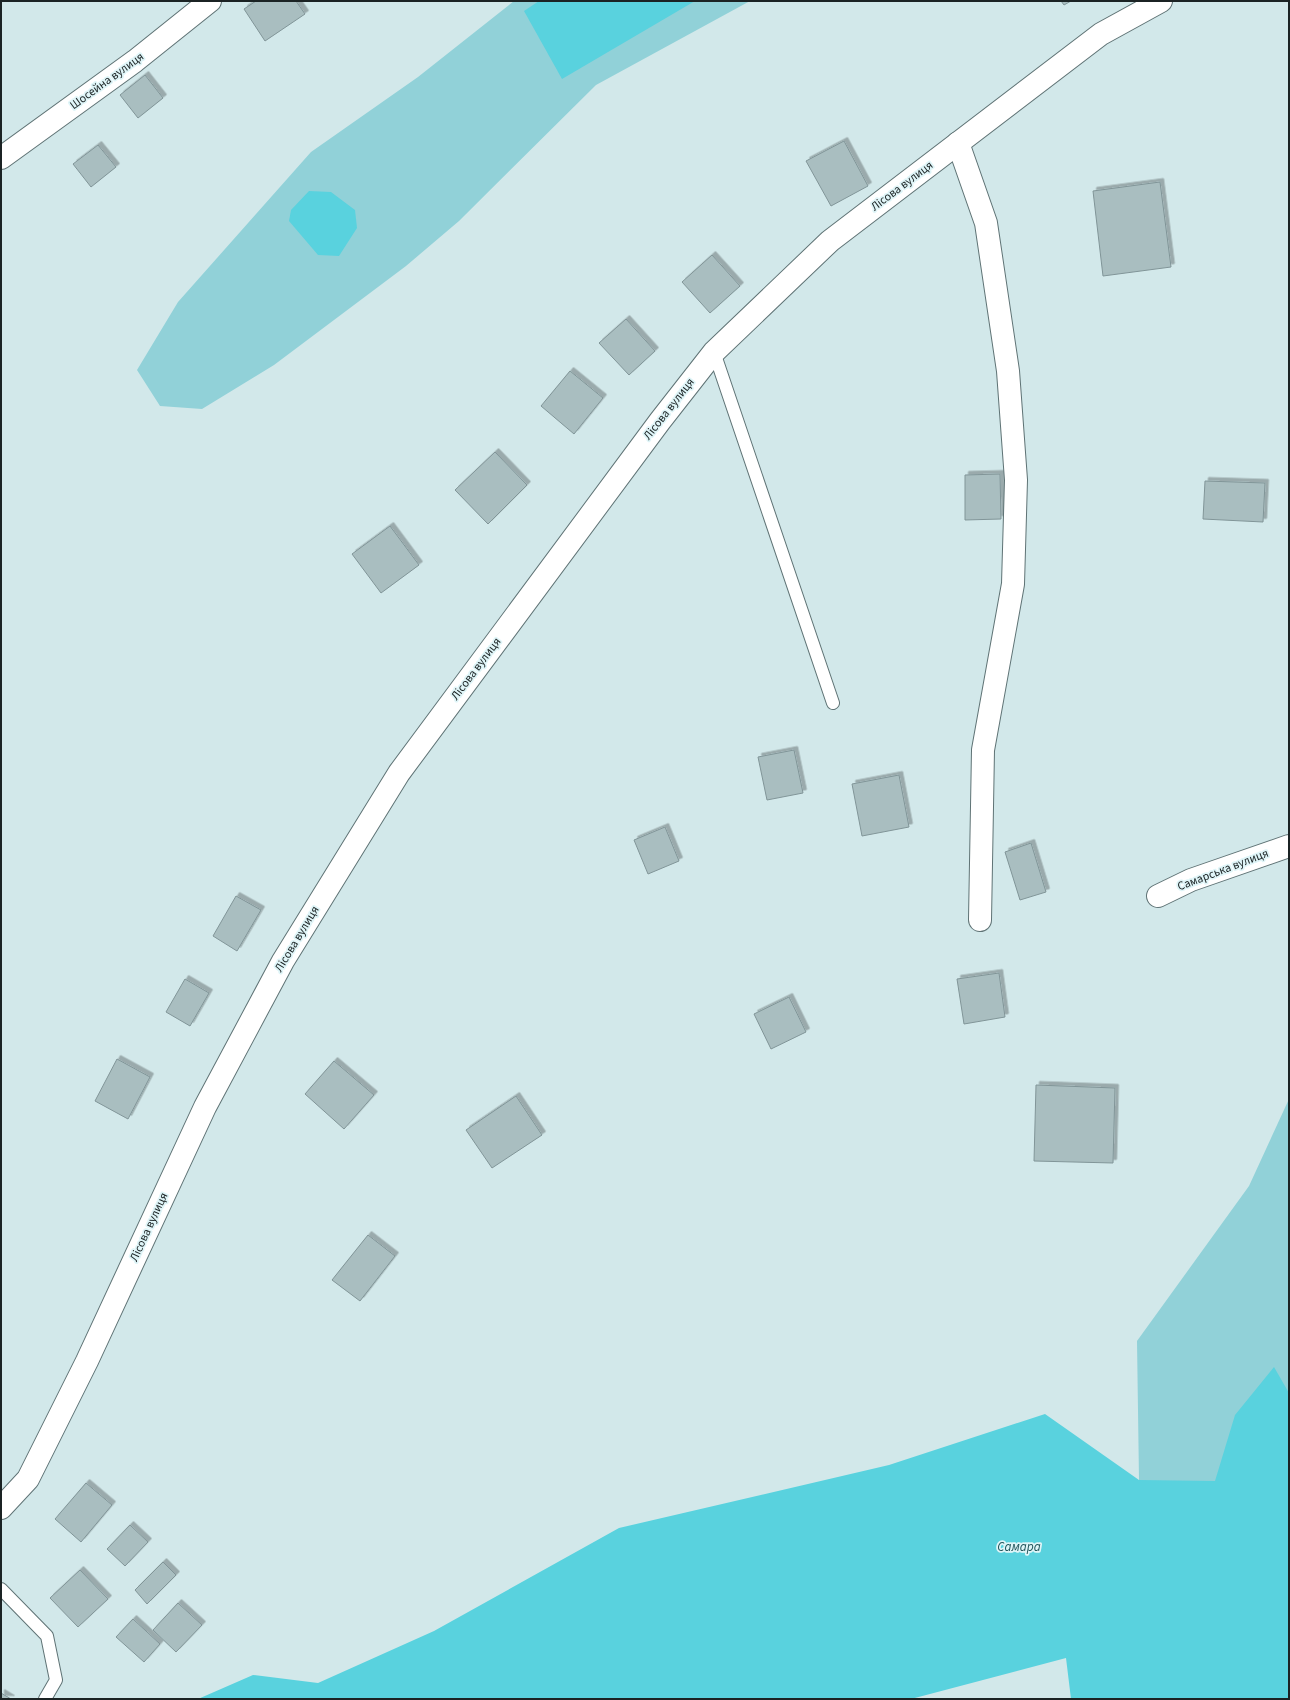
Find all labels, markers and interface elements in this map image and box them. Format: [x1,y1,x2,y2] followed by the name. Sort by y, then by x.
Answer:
[66,48,148,114] street label: Шосейна вулиця
[867,157,937,215] street label: Лісова вулиця
[639,374,699,444] street label: Лісова вулиця
[447,634,505,704] street label: Лісова вулиця
[1175,845,1271,895] street label: Самарська вулиця
[271,903,323,975] street label: Лісова вулиця
[126,1190,172,1264] street label: Лісова вулиця
[997,1538,1041,1556] water label: Самара

